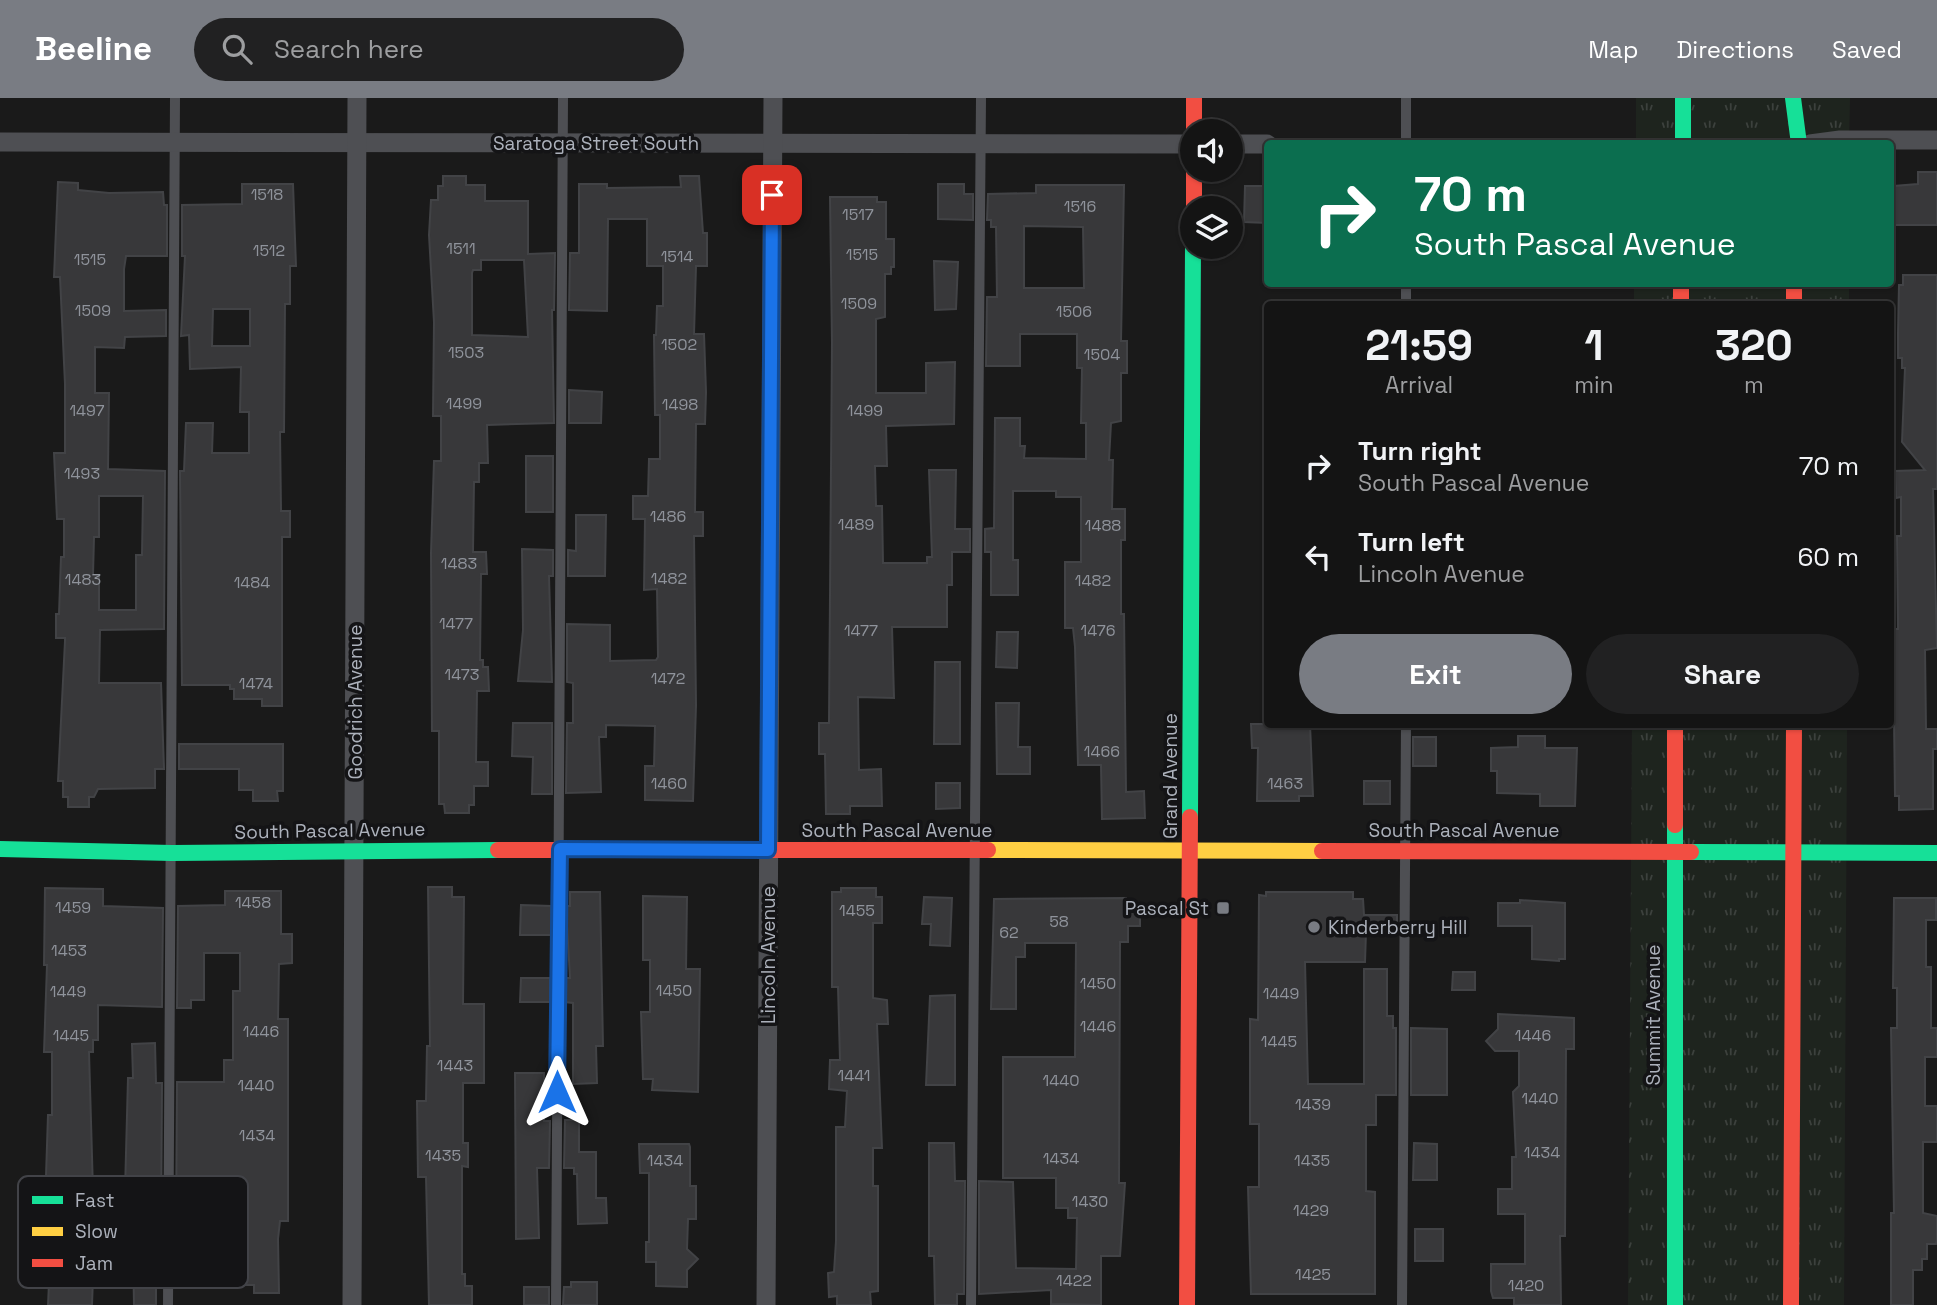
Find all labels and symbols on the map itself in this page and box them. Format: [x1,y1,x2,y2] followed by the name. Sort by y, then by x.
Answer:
[493,131,699,156] street label: Saratoga Street South
[742,165,802,225] pin
[251,184,283,205] house number: 1518
[1064,196,1096,217] house number: 1516
[842,204,874,225] house number: 1517
[446,238,476,259] house number: 1511
[253,240,285,261] house number: 1512
[846,244,878,265] house number: 1515
[661,246,693,267] house number: 1514
[74,249,106,270] house number: 1515
[841,293,877,314] house number: 1509
[75,300,111,321] house number: 1509
[1056,301,1092,322] house number: 1506
[661,334,697,355] house number: 1502
[448,342,484,363] house number: 1503
[1084,344,1120,365] house number: 1504
[446,393,482,414] house number: 1499
[662,394,698,415] house number: 1498
[69,400,105,421] house number: 1497
[847,400,883,421] house number: 1499
[64,463,100,484] house number: 1493
[650,506,686,527] house number: 1486
[838,514,874,535] house number: 1489
[1085,515,1121,536] house number: 1488
[441,553,477,574] house number: 1483
[651,568,687,589] house number: 1482
[65,569,101,590] house number: 1483
[1075,570,1111,591] house number: 1482
[234,572,270,593] house number: 1484
[439,613,473,634] house number: 1477
[844,620,878,641] house number: 1477
[1081,620,1115,641] house number: 1476
[343,625,368,779] street label: Goodrich Avenue
[445,664,479,685] house number: 1473
[651,668,685,689] house number: 1472
[239,673,273,694] house number: 1474
[1158,713,1183,839] street label: Grand Avenue
[1084,741,1120,762] house number: 1466
[651,773,687,794] house number: 1460
[1267,773,1303,794] house number: 1463
[234,816,426,845] street label: South Pascal Avenue
[801,818,993,843] street label: South Pascal Avenue
[1368,818,1560,843] street label: South Pascal Avenue
[756,886,781,1024] street label: Lincoln Avenue
[235,892,271,913] house number: 1458
[1125,896,1209,921] place label: Pascal St
[55,897,91,918] house number: 1459
[839,900,875,921] house number: 1455
[1215,900,1231,916] marker: Pascal St
[1049,911,1069,932] house number: 58
[1328,915,1467,940] place label: Kinderberry Hill
[1306,919,1322,935] marker: Kinderberry Hill
[999,922,1019,943] house number: 62
[51,940,87,961] house number: 1453
[1641,944,1666,1086] street label: Summit Avenue
[1080,973,1116,994] house number: 1450
[656,980,692,1001] house number: 1450
[50,981,86,1002] house number: 1449
[1263,983,1299,1004] house number: 1449
[1080,1016,1116,1037] house number: 1446
[243,1021,279,1042] house number: 1446
[53,1025,89,1046] house number: 1445
[1515,1025,1551,1046] house number: 1446
[1261,1031,1297,1052] house number: 1445
[437,1055,473,1076] house number: 1443
[520,1055,594,1129] position arrow
[838,1065,870,1086] house number: 1441
[1043,1070,1079,1091] house number: 1440
[238,1075,274,1096] house number: 1440
[1522,1088,1558,1109] house number: 1440
[1295,1094,1331,1115] house number: 1439
[239,1125,275,1146] house number: 1434
[1524,1142,1560,1163] house number: 1434
[425,1145,461,1166] house number: 1435
[1043,1148,1079,1169] house number: 1434
[647,1150,683,1171] house number: 1434
[1294,1150,1330,1171] house number: 1435
[18,1176,248,1288] legend
[75,1188,115,1213] text: Fast
[1072,1191,1108,1212] house number: 1430
[1293,1200,1329,1221] house number: 1429
[75,1219,118,1244] text: Slow
[75,1251,113,1276] text: Jam
[1295,1264,1331,1285] house number: 1425
[1056,1270,1092,1291] house number: 1422
[1508,1275,1544,1296] house number: 1420

